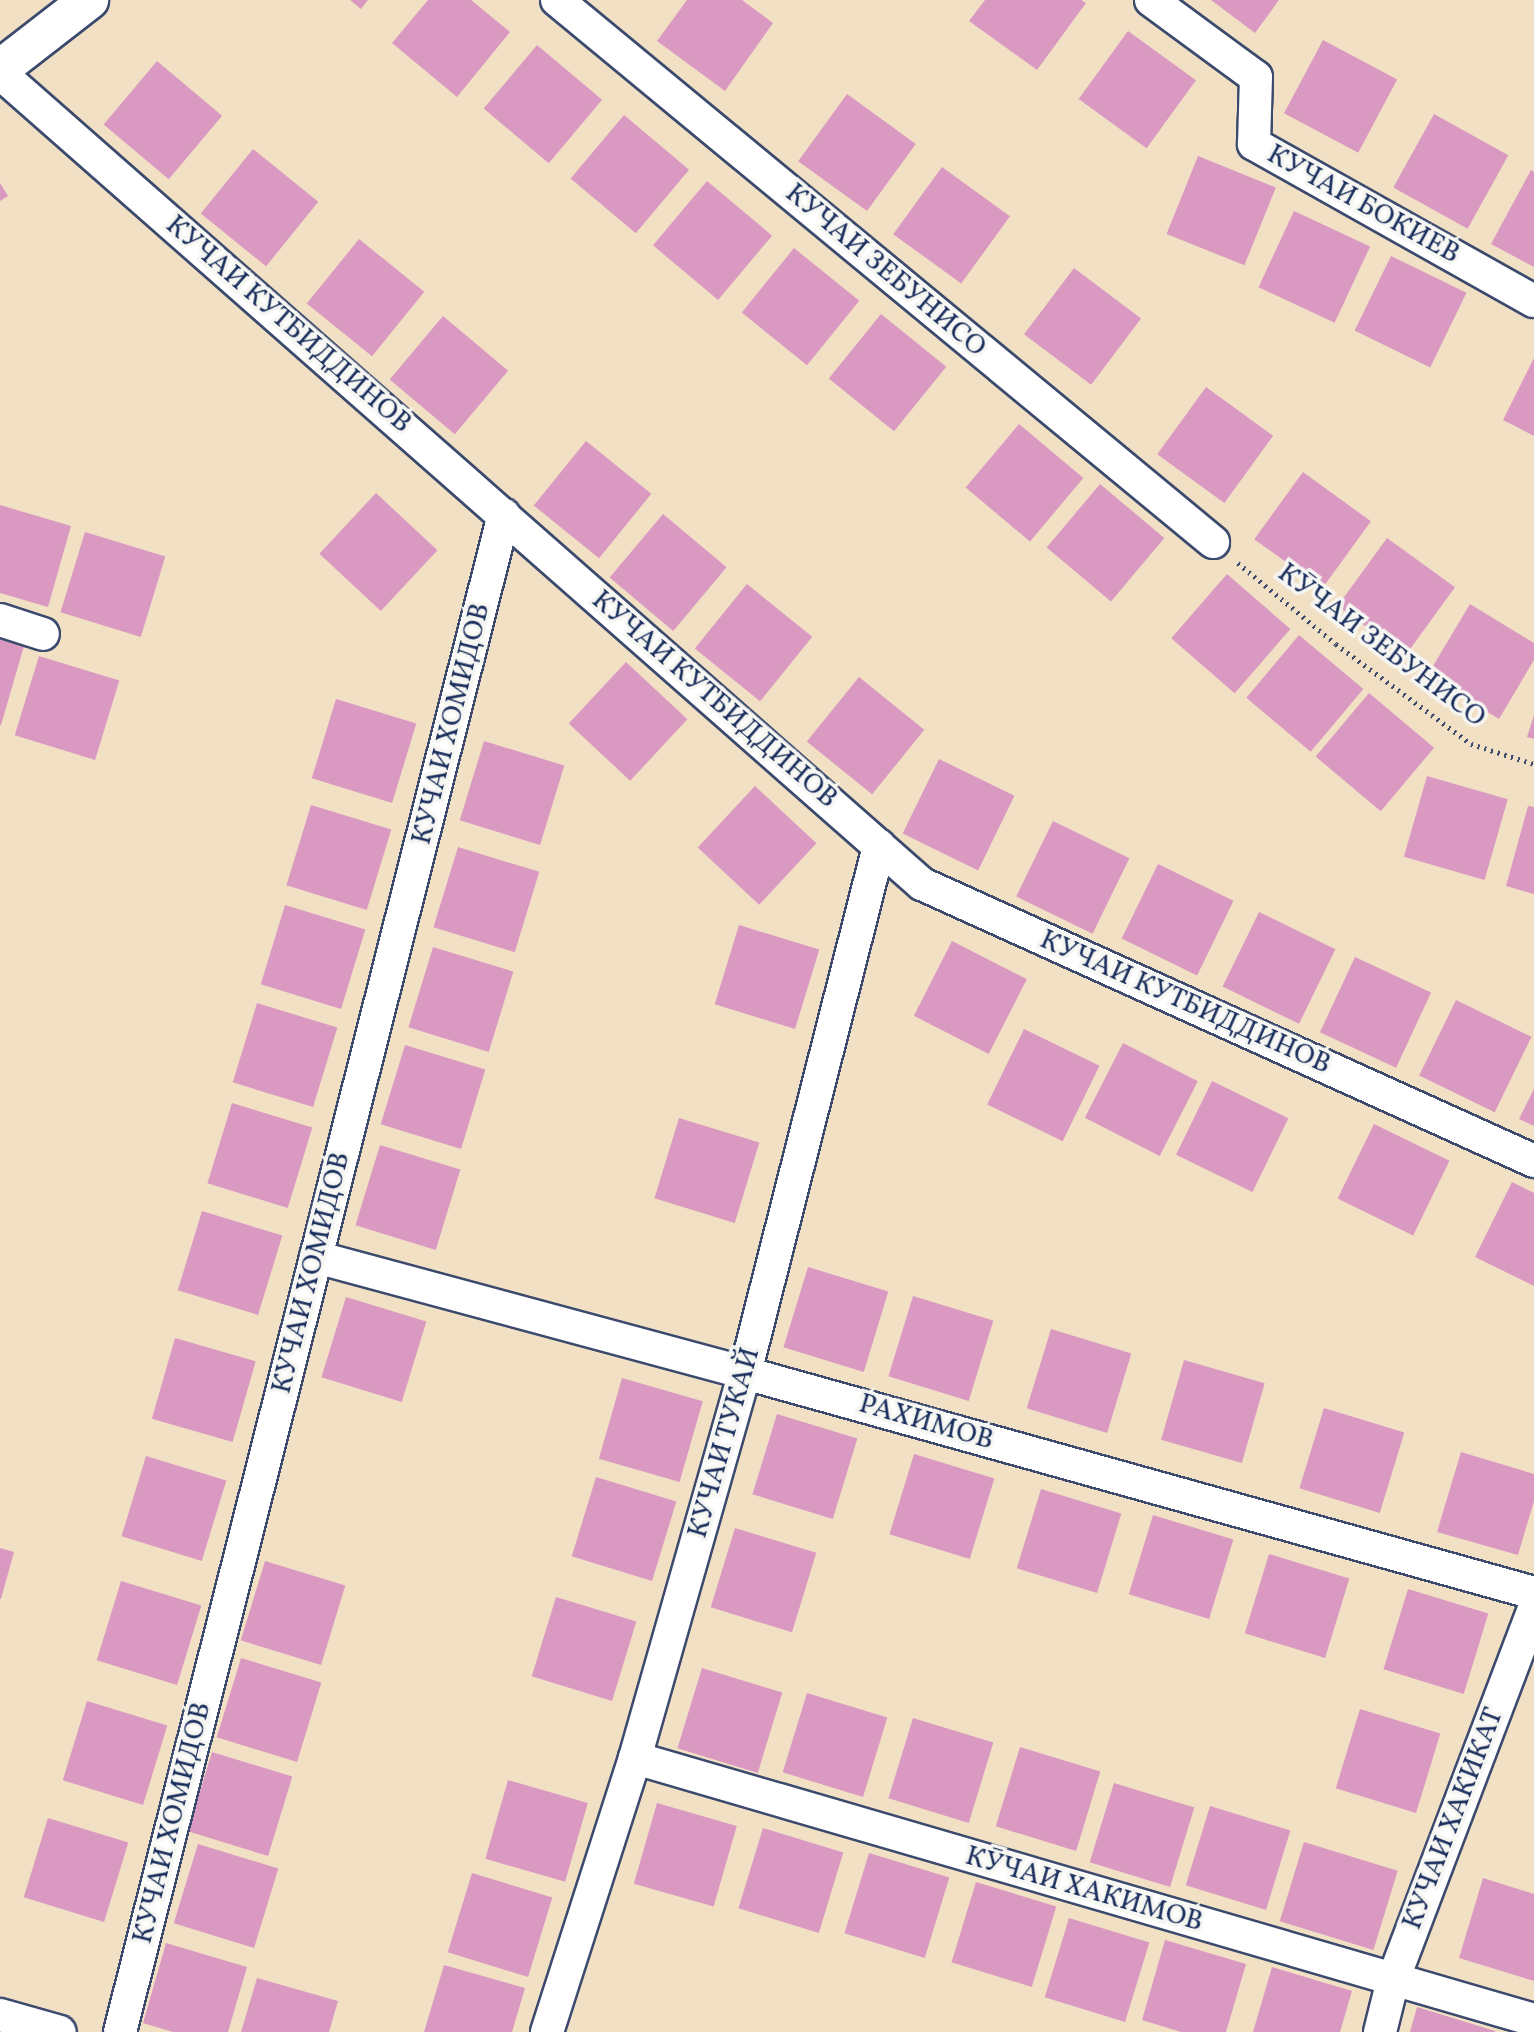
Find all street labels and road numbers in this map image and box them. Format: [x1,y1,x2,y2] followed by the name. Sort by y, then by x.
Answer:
[1261,138,1465,272] street label: КУЧАИ БОКИЕВ
[778,177,992,365] street label: КУЧАИ ЗЕБУНИСО
[158,209,418,441] street label: КУЧАИ КУТБИДДИНОВ
[1270,557,1492,735] street label: КӮЧАИ ЗЕБУНИСО
[584,584,844,816] street label: КУЧАИ КУТБИДДИНОВ
[406,600,498,848] street label: КУЧАИ ХОМИДОВ
[1034,924,1336,1082] street label: КУЧАИ КУТБИДДИНОВ
[266,1149,358,1397] street label: КУЧАИ ХОМИДОВ
[682,1343,768,1543] street label: КУЧАИ ТУКАЙ
[855,1388,997,1458] street label: РАХИМОВ
[127,1699,219,1947] street label: КУЧАИ ХОМИДОВ
[1396,1703,1512,1935] street label: КУЧАИ ХАКИКАТ
[961,1840,1207,1940] street label: КӮЧАИ ХАКИМОВ

